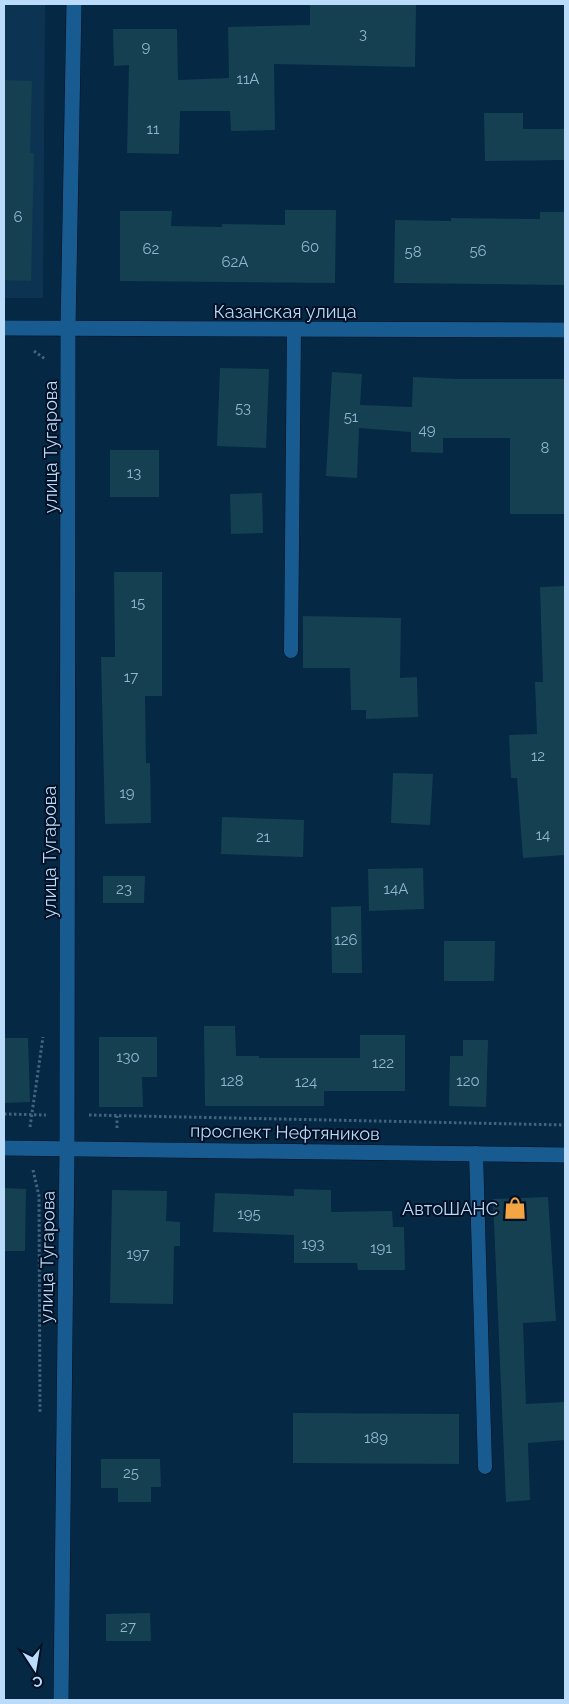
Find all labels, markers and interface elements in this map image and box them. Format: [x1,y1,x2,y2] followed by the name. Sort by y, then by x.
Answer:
[359,25,367,43] house number: 3
[142,38,151,56] house number: 9
[237,70,259,88] house number: 11А
[147,120,160,138] house number: 11
[13,208,23,226] house number: 6
[301,238,319,256] house number: 60
[143,240,160,258] house number: 62
[469,242,487,260] house number: 56
[404,243,422,261] house number: 58
[221,253,249,271] house number: 62А
[213,301,357,322] street label: Казанская улица
[40,381,61,513] street label: улица Тугарова
[235,399,251,417] house number: 53
[344,408,359,426] house number: 51
[419,421,436,439] house number: 49
[541,439,550,457] house number: 8
[127,464,141,482] house number: 13
[131,594,145,612] house number: 15
[124,668,138,686] house number: 17
[531,747,545,765] house number: 12
[119,784,135,802] house number: 19
[39,786,60,918] street label: улица Тугарова
[536,826,550,844] house number: 14
[256,828,271,846] house number: 21
[116,880,132,898] house number: 23
[384,880,408,898] house number: 14А
[334,931,358,949] house number: 126
[116,1048,140,1066] house number: 130
[372,1054,394,1072] house number: 122
[220,1072,244,1090] house number: 128
[456,1072,480,1090] house number: 120
[295,1073,317,1091] house number: 124
[190,1120,380,1144] street label: проспект Нефтяников
[35,1191,59,1323] street label: улица Тугарова
[502,1195,528,1221] shop icon: АвтоШАНС
[402,1198,498,1219] place label: АвтоШАНС
[237,1205,261,1223] house number: 195
[301,1235,325,1253] house number: 193
[370,1239,392,1257] house number: 191
[126,1245,150,1263] house number: 197
[364,1429,388,1447] house number: 189
[123,1464,139,1482] house number: 25
[120,1618,136,1636] house number: 27
[10,1644,60,1694] north arrow
[31,1673,44,1691] text: С

